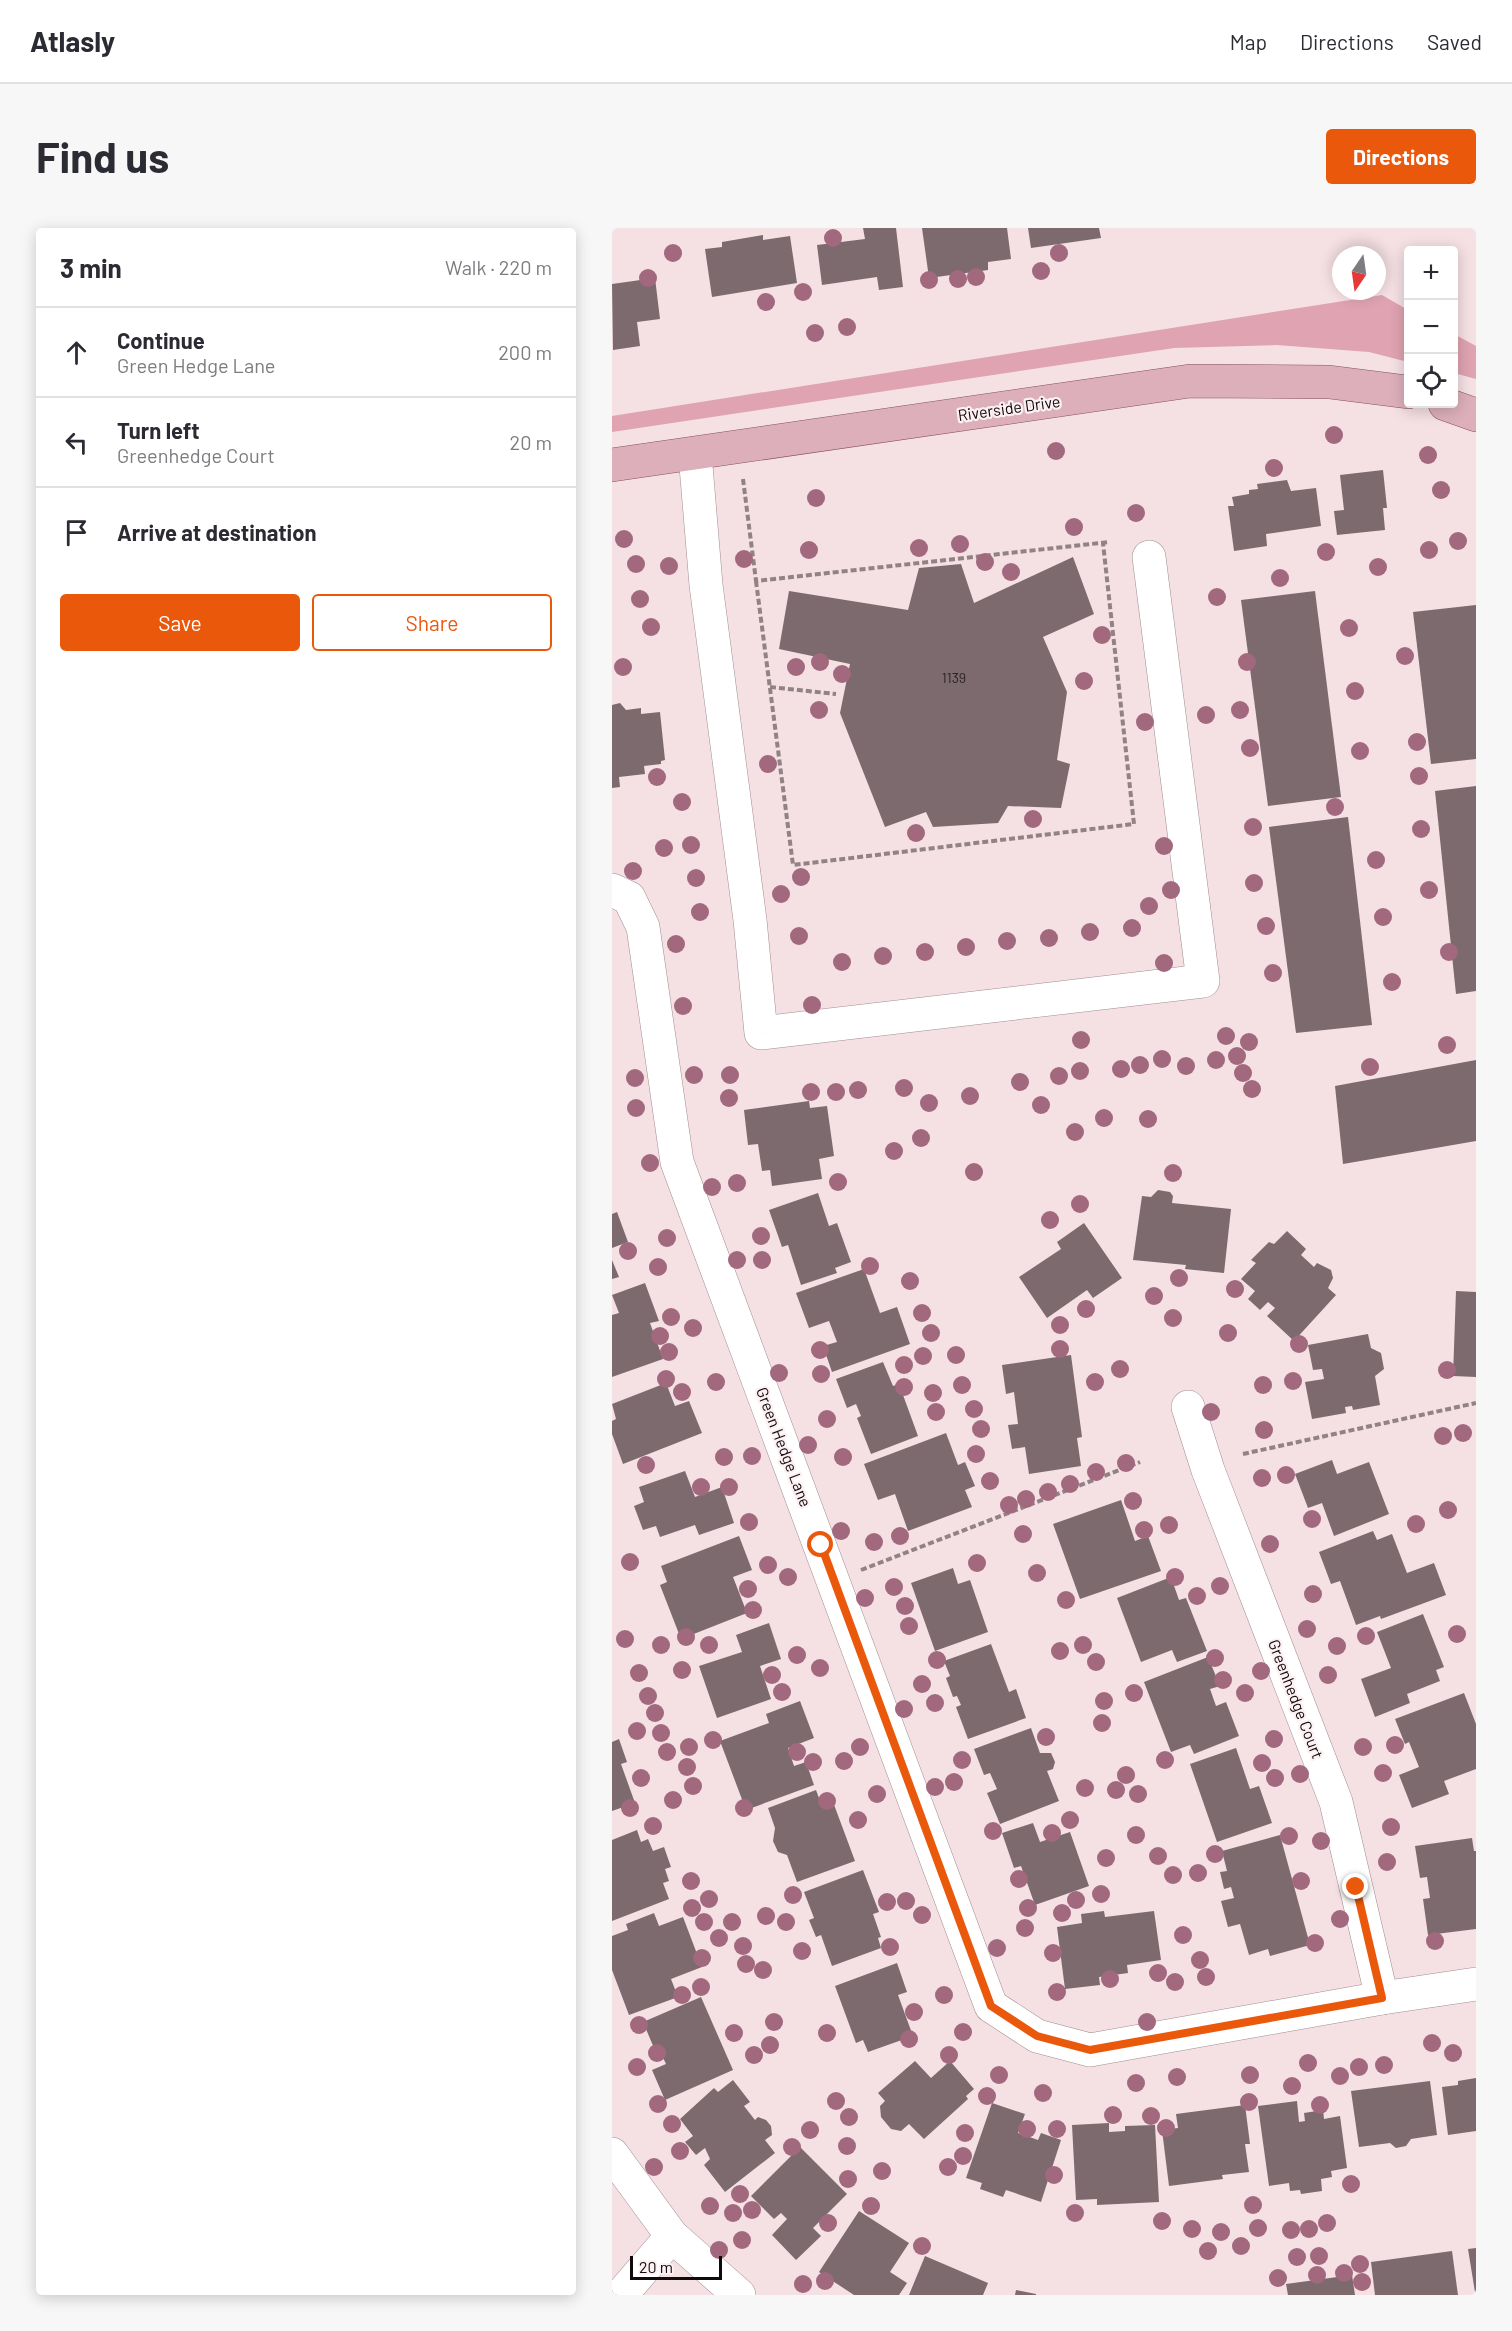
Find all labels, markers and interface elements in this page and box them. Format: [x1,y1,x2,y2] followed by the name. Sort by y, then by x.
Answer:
[30,24,115,58] text: Atlasly
[1230,29,1267,54] text: Map
[1300,29,1394,54] text: Directions
[1427,29,1482,54] text: Saved
[1326,129,1476,184] button: Directions
[36,131,169,181] text: Find us
[1332,246,1386,300] north arrow
[1404,246,1458,408] map controls
[1404,246,1458,300] button: +
[60,252,122,283] text: 3 min
[445,255,552,279] text: Walk · 220 m
[1404,300,1458,354] button: −
[117,327,205,353] text: Continue
[60,336,93,369] icon: ahead
[498,340,552,364] text: 200 m
[117,353,275,377] text: Green Hedge Lane
[1404,354,1458,408] button: locate
[956,391,1061,424] street label: Riverside Drive
[117,417,200,443] text: Turn left
[60,426,93,459] icon: left
[509,430,552,454] text: 20 m
[117,443,275,467] text: Greenhedge Court
[60,516,93,549] icon: arrive
[117,519,316,545] text: Arrive at destination
[60,594,300,651] button: Save
[312,594,552,651] button: Share
[942,669,966,686] house number: 1139
[753,1384,816,1509] street label: Green Hedge Lane
[807,1531,833,1557] route start
[1265,1637,1328,1761] street label: Greenhedge Court
[1342,1873,1368,1899] route end
[630,2253,722,2280] scale bar
[639,2257,673,2276] text: 20 m

